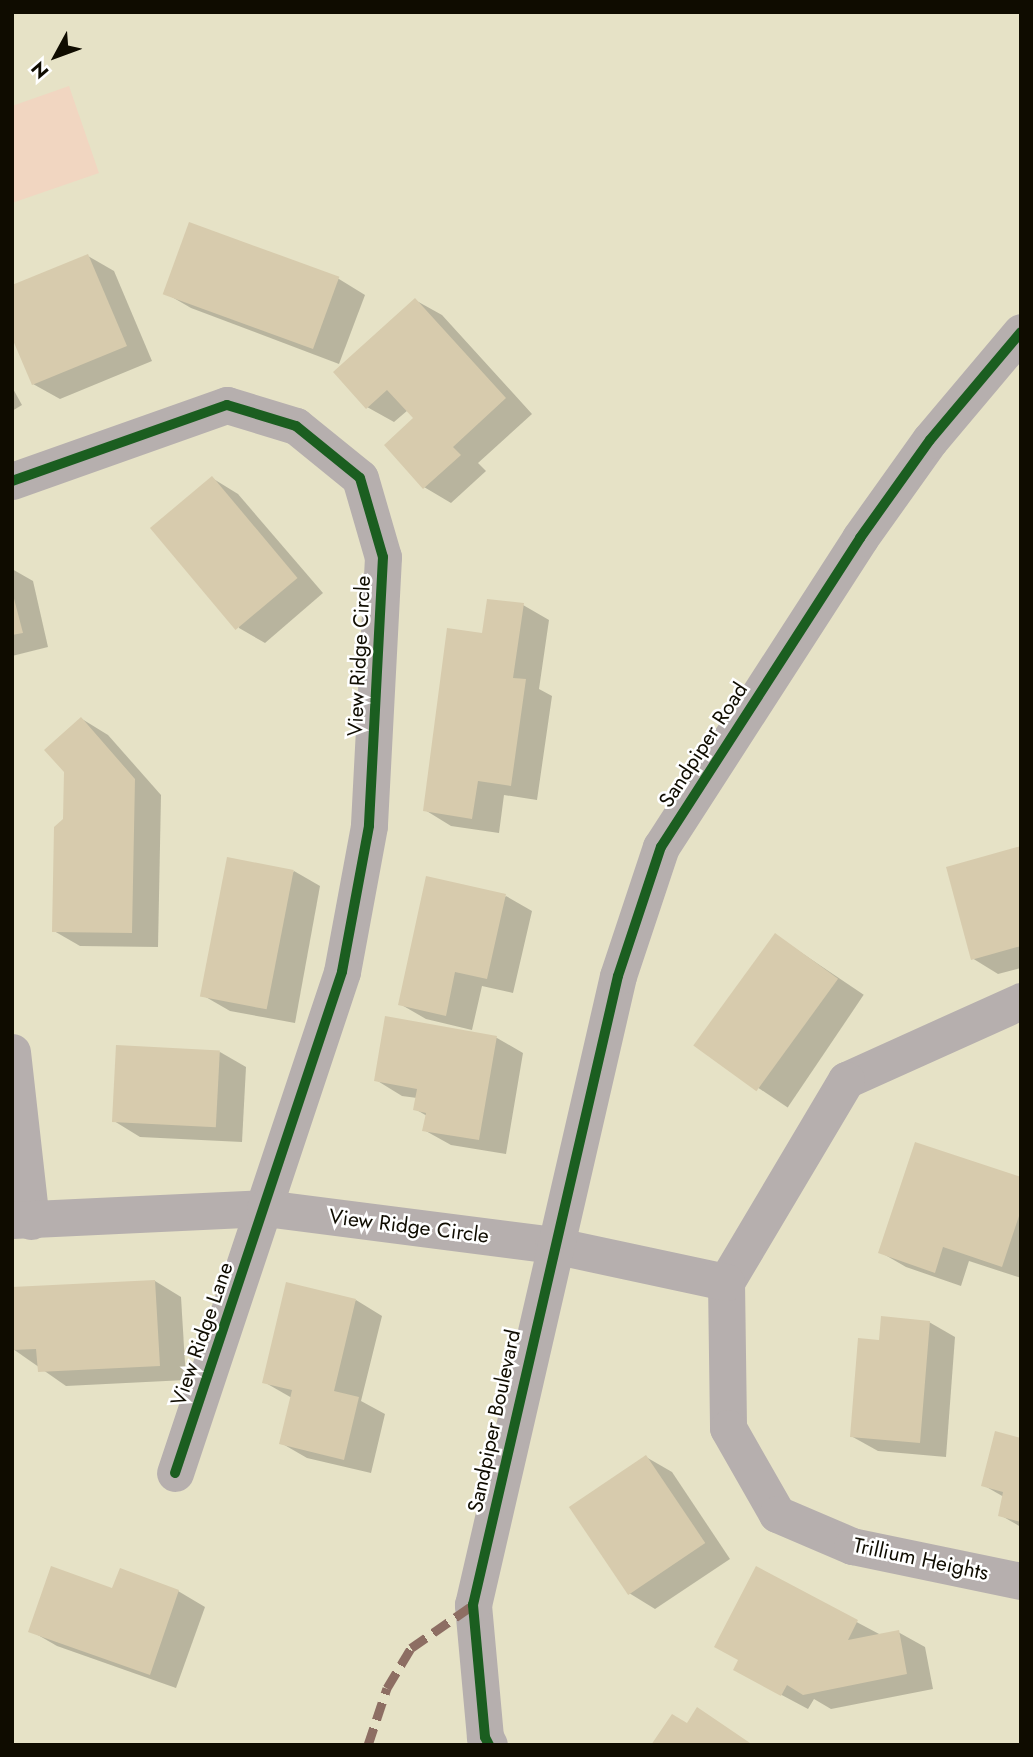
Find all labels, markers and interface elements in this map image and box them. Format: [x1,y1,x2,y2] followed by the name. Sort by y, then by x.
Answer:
[21,21,91,91] north arrow
[25,56,55,85] text: N
[342,575,376,737] street label: View Ridge Circle
[653,678,753,812] street label: Sandpiper Road
[328,1204,490,1248] street label: View Ridge Circle
[166,1259,238,1409] street label: View Ridge Lane
[462,1327,526,1515] street label: Sandpiper Boulevard
[851,1532,991,1586] street label: Trillium Heights

